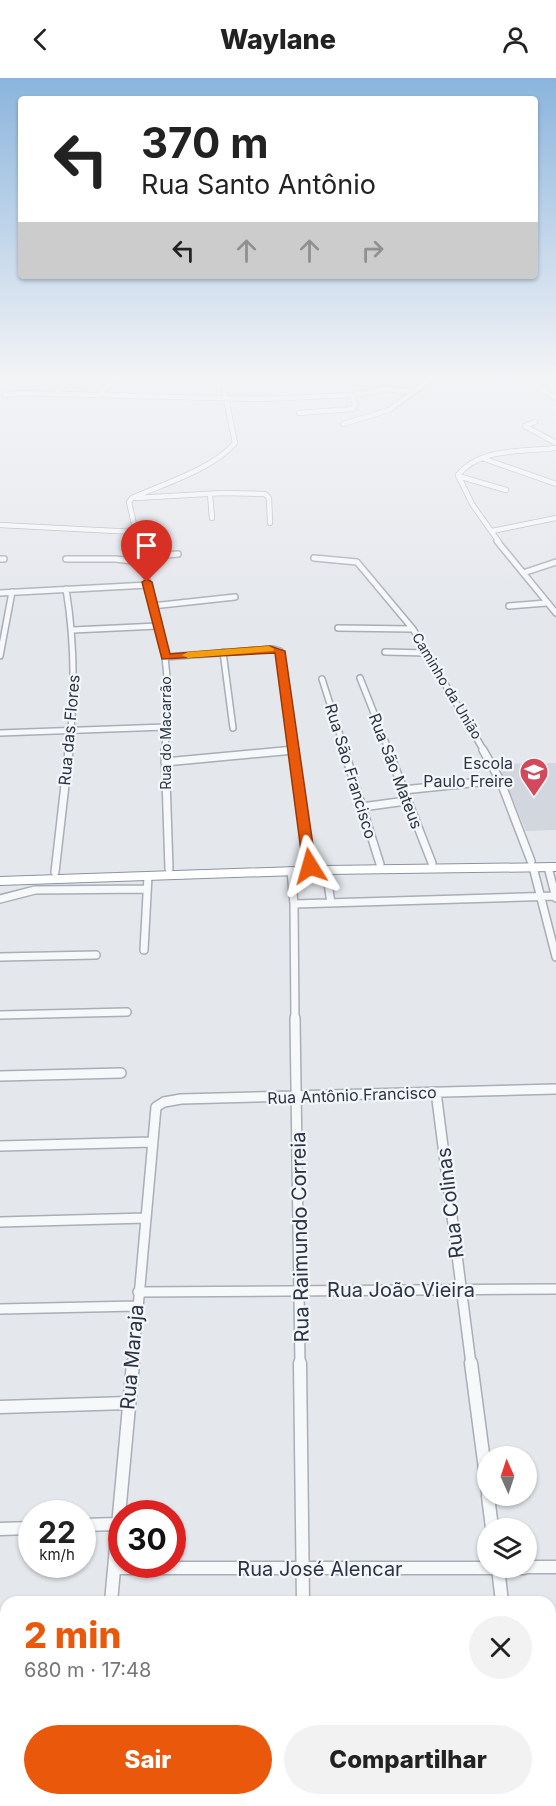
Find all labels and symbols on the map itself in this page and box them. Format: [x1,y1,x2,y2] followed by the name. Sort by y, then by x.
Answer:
[121,520,172,582] pin
[409,629,486,742] street label: Caminho da União
[54,674,84,786] street label: Rua das Flores
[157,676,174,790] street label: Rua do Macarrão
[321,701,381,841] street label: Rua São Francisco
[365,710,427,832] street label: Rua São Mateus
[423,753,513,791] place label: Escola Paulo Freire
[518,756,550,798] school or university icon: Escola Paulo Freire
[278,834,342,898] position arrow
[267,1082,437,1108] street label: Rua Antônio Francisco
[286,1131,314,1343] street label: Rua Raimundo Correia
[431,1146,469,1260] street label: Rua Colinas
[327,1278,475,1302] street label: Rua João Vieira
[115,1303,149,1411] street label: Rua Maraja
[477,1446,537,1506] north arrow
[108,1500,186,1578] speed limit sign: 30
[237,1557,403,1581] street label: Rua José Alencar

